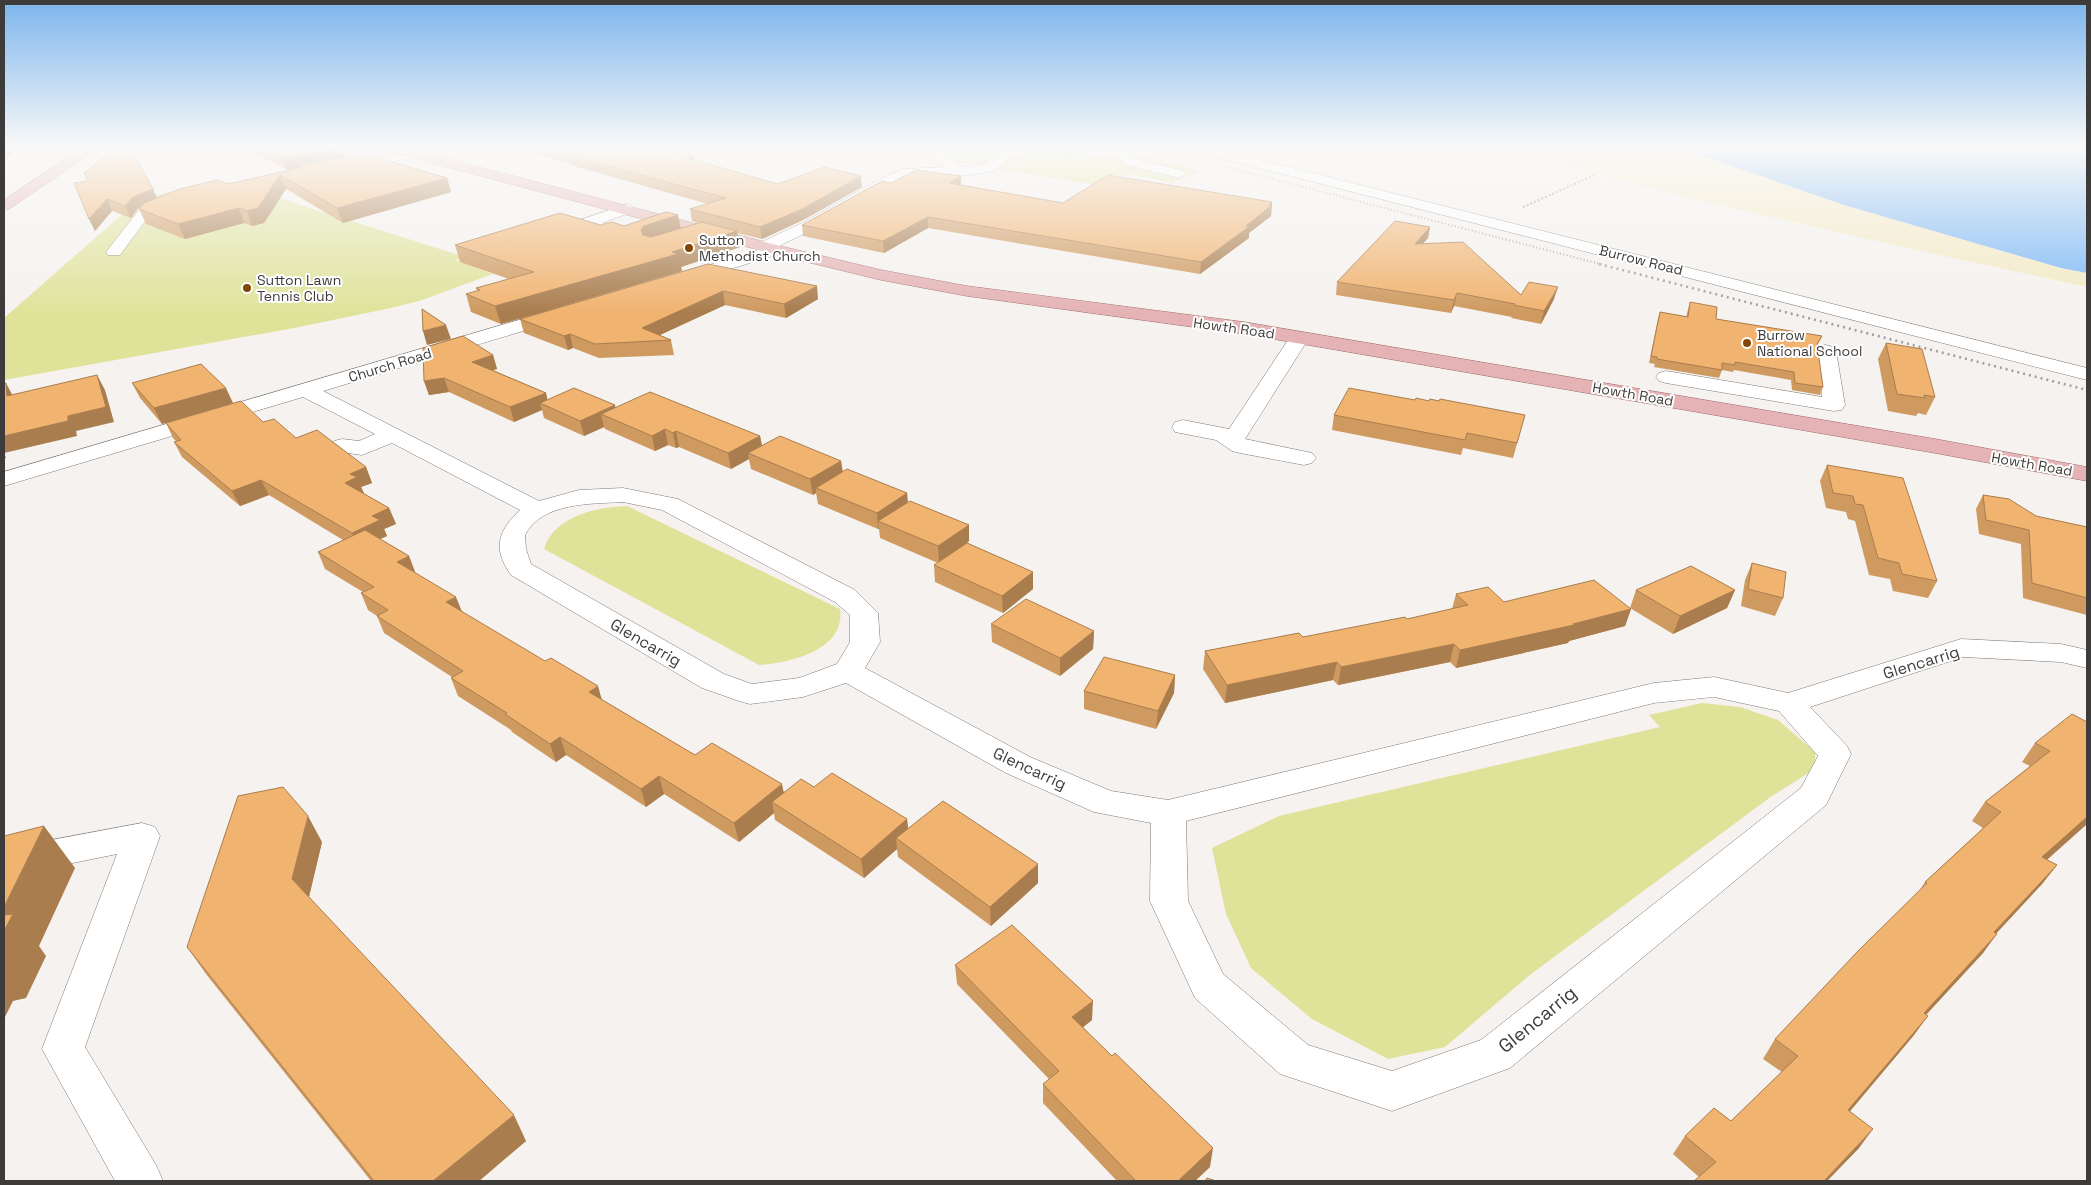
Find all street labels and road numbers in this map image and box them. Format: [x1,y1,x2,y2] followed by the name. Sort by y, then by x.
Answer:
[1597,241,1685,279] street label: Burrow Road
[1192,313,1276,343] street label: Howth Road
[346,344,434,386] street label: Church Road
[1591,378,1675,410] street label: Howth Road
[1990,448,2074,480] street label: Howth Road
[606,614,685,671] street label: Glencarrig
[1880,641,1962,684] street label: Glencarrig
[990,742,1070,795] street label: Glencarrig
[1493,980,1582,1059] street label: Glencarrig

